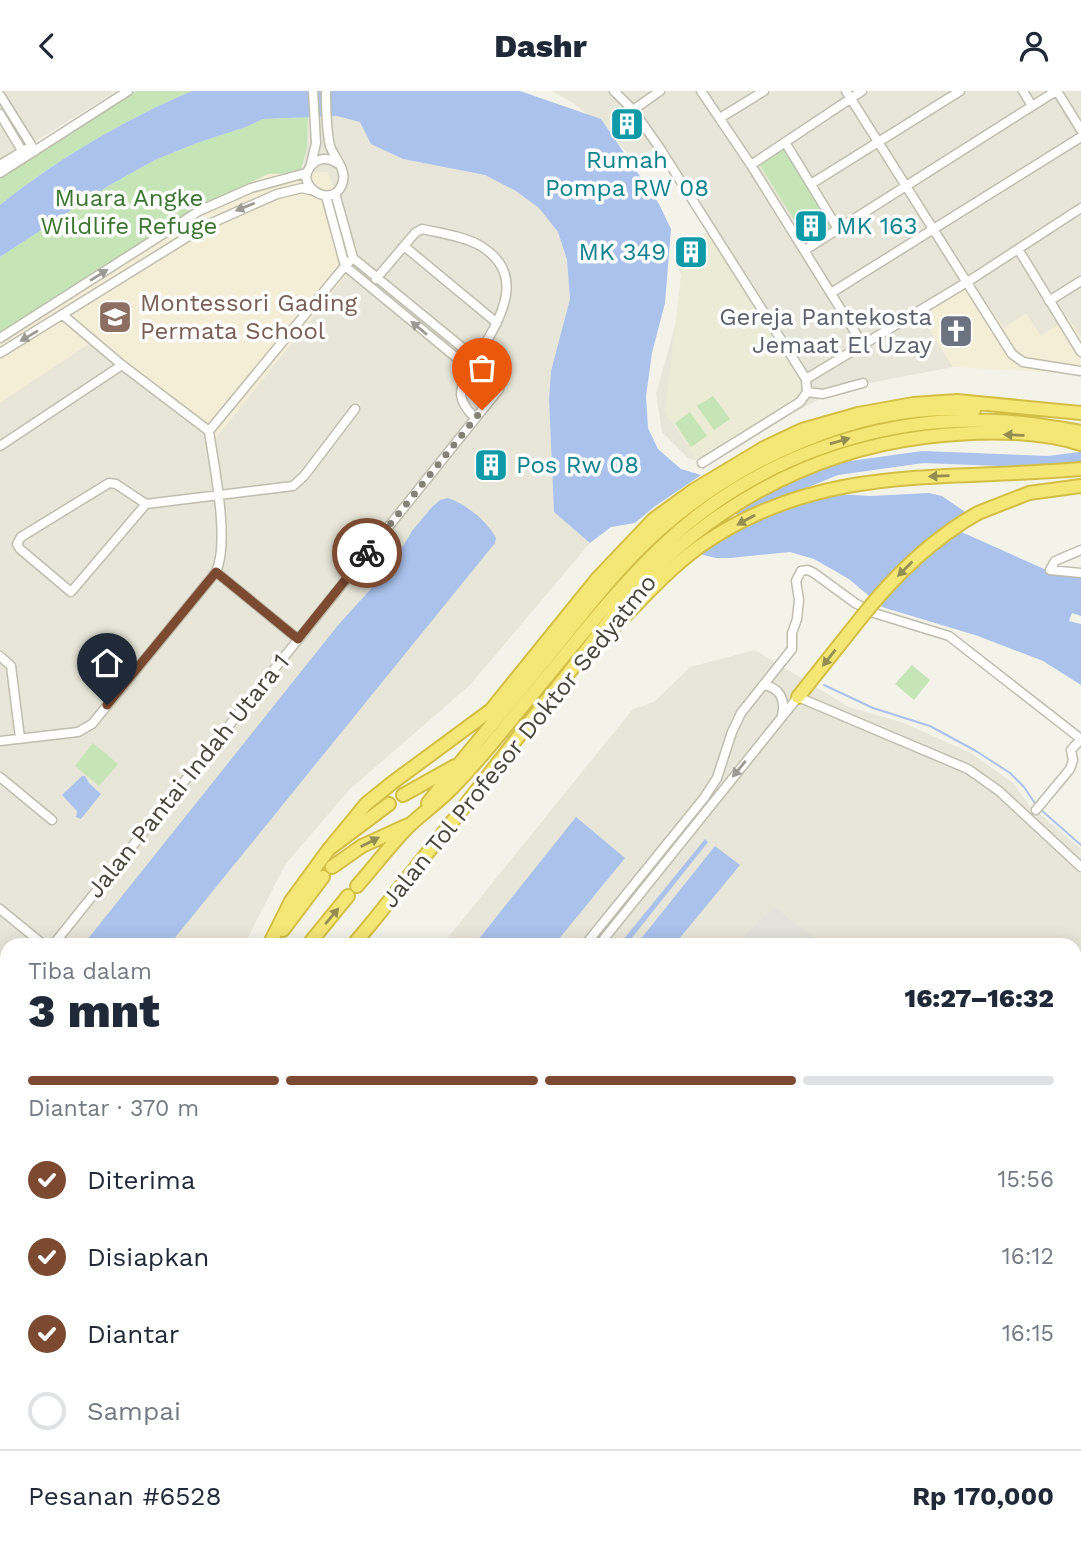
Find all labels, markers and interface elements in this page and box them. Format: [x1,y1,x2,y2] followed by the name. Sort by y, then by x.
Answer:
[28,27,66,65] icon: back
[494,27,587,65] text: Dashr
[1015,27,1053,65] icon: person
[608,105,646,143] building icon: Rumah Pompa RW 08
[545,146,709,202] place label: Rumah Pompa RW 08
[41,184,217,240] park label: Muara Angke Wildlife Refuge
[235,202,256,213] one-way arrow
[792,207,830,245] building icon: MK 163
[836,212,918,240] place label: MK 163
[672,233,710,271] building icon: MK 349
[578,238,666,266] place label: MK 349
[89,269,109,282] one-way arrow
[140,289,358,345] place label: Montessori Gading Permata School
[96,298,134,336] school or university icon: Montessori Gading Permata School
[719,303,933,359] place label: Gereja Pantekosta Jemaat El Uzay
[937,312,975,350] church icon: Gereja Pantekosta Jemaat El Uzay
[410,321,427,336] one-way arrow
[19,329,38,342] one-way arrow
[452,338,512,410] pin
[463,349,501,387] icon: bag
[1002,429,1024,440] one-way arrow
[829,435,851,446] one-way arrow
[472,446,510,484] building icon: Pos Rw 08
[516,451,639,479] place label: Pos Rw 08
[928,470,950,482] one-way arrow
[735,513,755,525] one-way arrow
[332,518,402,588] courier
[348,534,386,572] icon: bike
[896,560,913,577] one-way arrow
[376,569,662,913] street label: Jalan Tol Profesor Doktor Sedyatmo
[77,633,137,705] pin
[88,644,126,682] icon: home
[81,648,295,904] street label: Jalan Pantai Indah Utara 1
[822,650,837,667] one-way arrow
[733,760,747,778] one-way arrow
[360,836,380,848] one-way arrow
[324,907,339,925] one-way arrow
[28,958,152,985] text: Tiba dalam
[905,983,1054,1013] text: 16:27–16:32
[28,984,160,1038] text: 3 mnt
[28,1095,199,1122] text: Diantar · 370 m
[28,1161,66,1199] icon: check
[87,1165,195,1195] text: Diterima
[997,1166,1054,1193] text: 15:56
[28,1238,66,1276] icon: check
[87,1242,209,1272] text: Disiapkan
[1002,1243,1054,1270] text: 16:12
[28,1315,66,1353] icon: check
[87,1319,179,1349] text: Diantar
[1002,1320,1054,1347] text: 16:15
[87,1396,181,1426] text: Sampai
[28,1481,222,1511] text: Pesanan #6528
[912,1481,1054,1511] text: Rp 170,000

